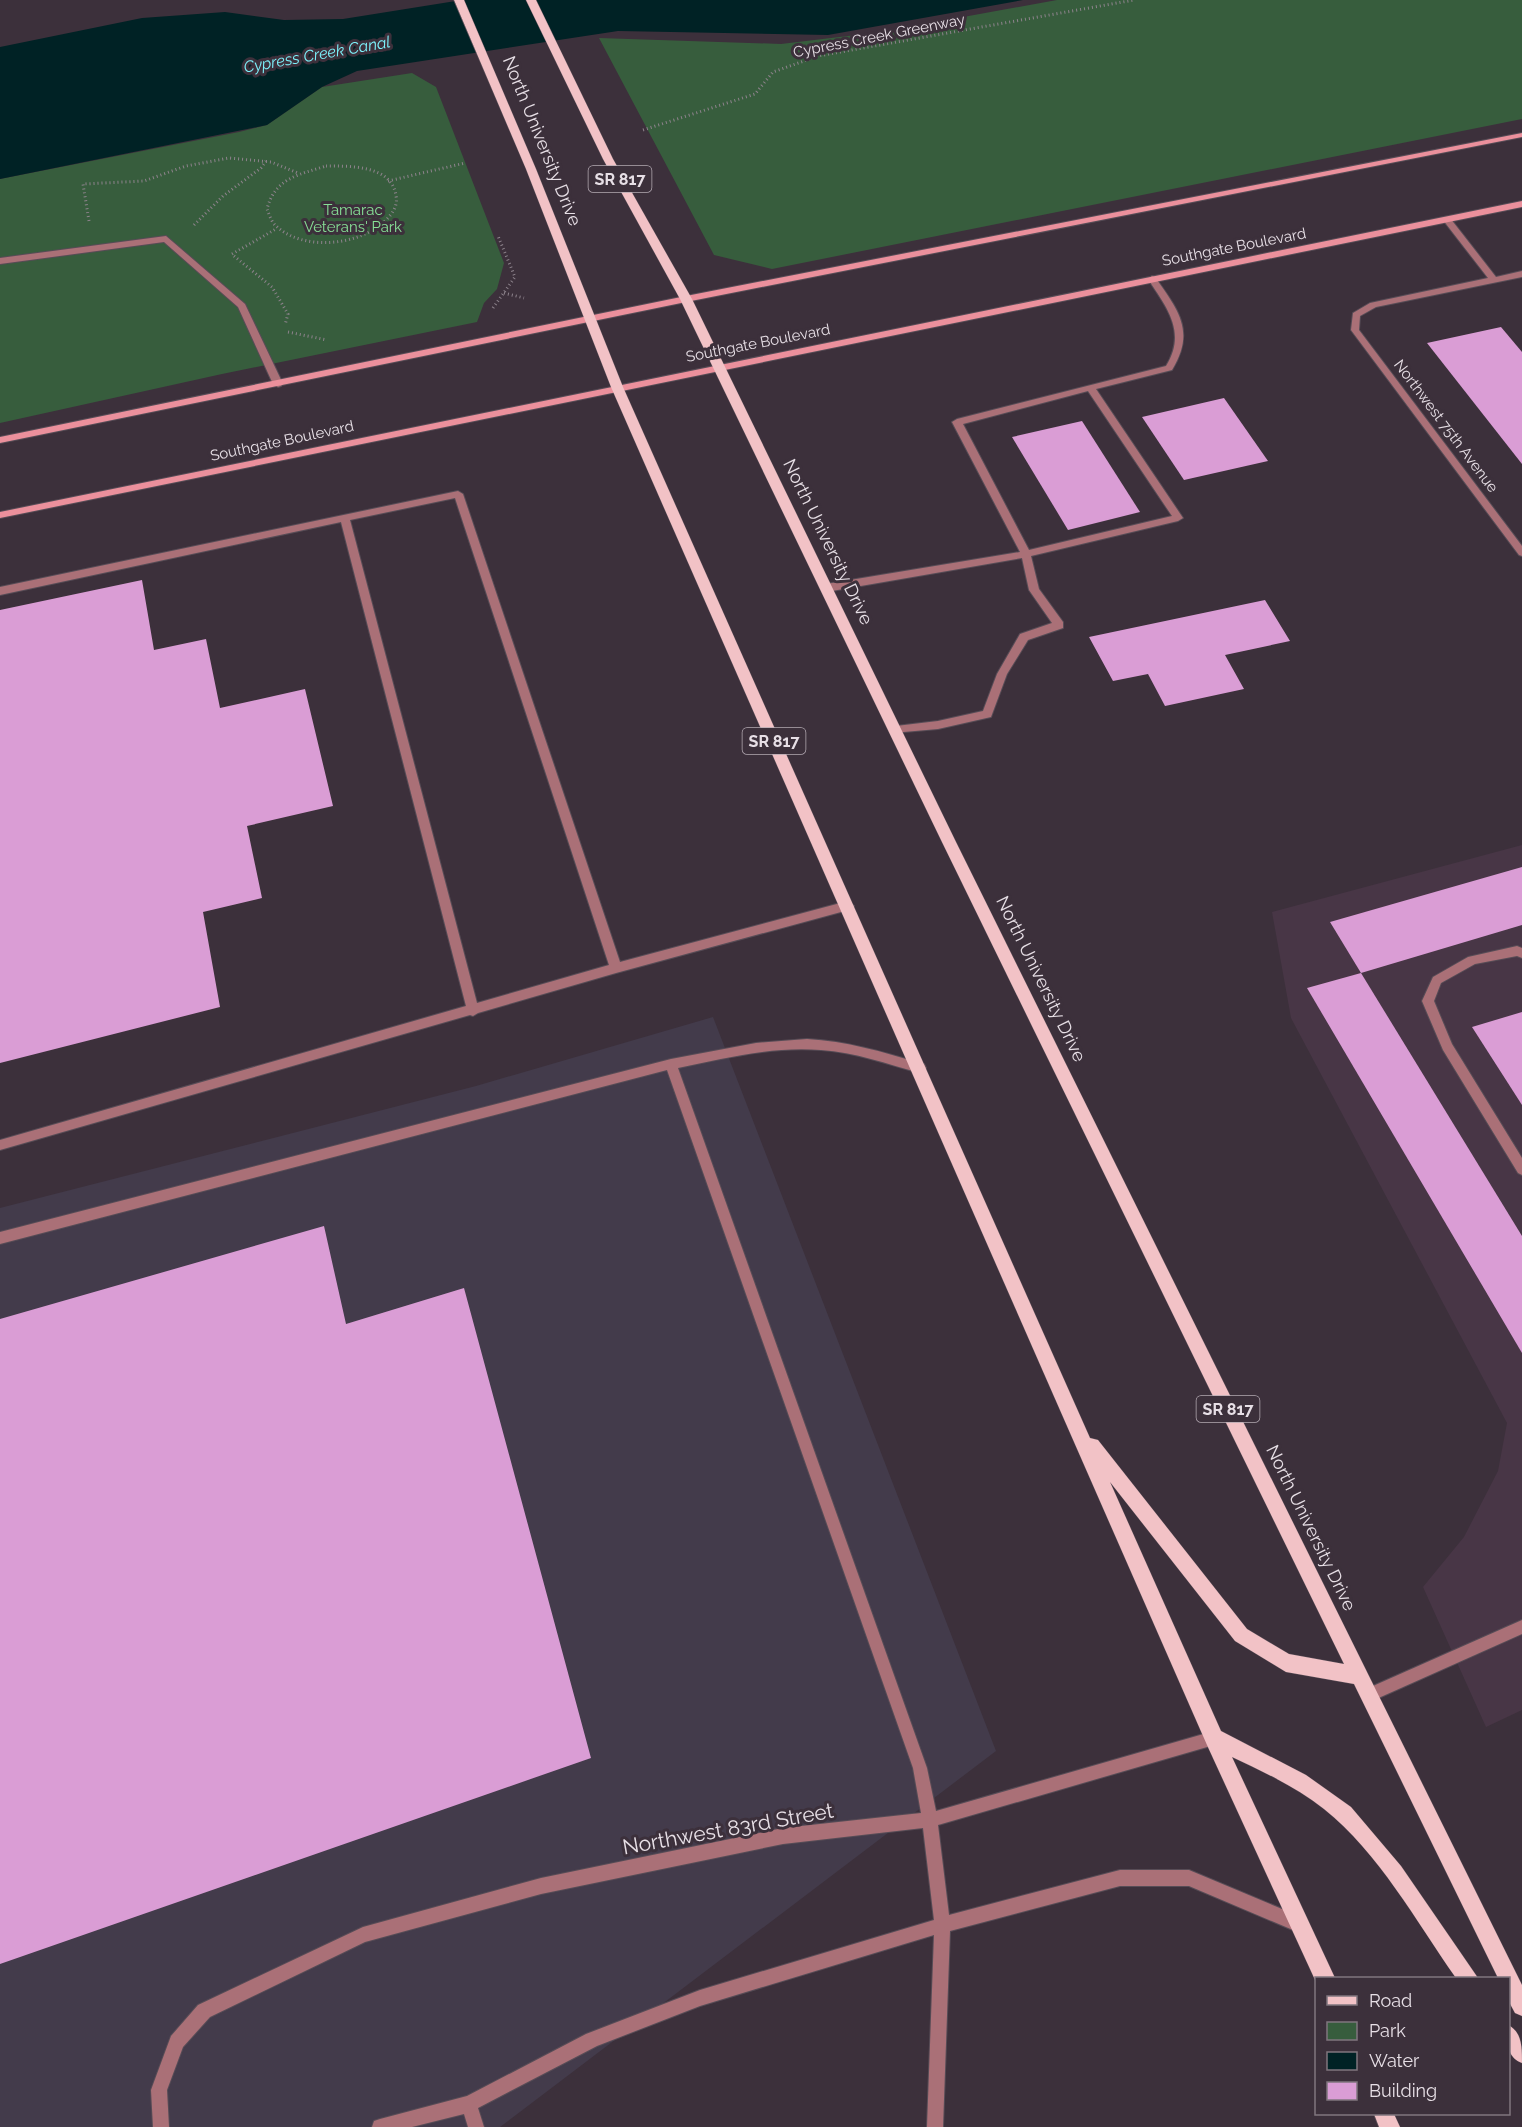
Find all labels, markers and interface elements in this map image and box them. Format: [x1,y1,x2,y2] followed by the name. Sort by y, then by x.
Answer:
[792,11,966,61] street label: Cypress Creek Greenway
[242,32,392,77] water label: Cypress Creek Canal
[499,53,586,229] street label: North University Drive
[588,166,652,192] road number: SR 817
[304,201,402,236] park label: Tamarac Veterans' Park
[1160,224,1308,270] street label: Southgate Boulevard
[684,320,832,366] street label: Southgate Boulevard
[1390,356,1502,496] street label: Northwest 75th Avenue
[208,417,356,465] street label: Southgate Boulevard
[779,456,878,628] street label: North University Drive
[742,728,806,754] road number: SR 817
[992,893,1091,1065] street label: North University Drive
[1196,1396,1260,1422] road number: SR 817
[1262,1442,1361,1614] street label: North University Drive
[620,1798,835,1859] street label: Northwest 83rd Street
[1315,1977,1510,2115] legend
[1369,1990,1412,2011] text: Road
[1369,2020,1406,2041] text: Park
[1369,2050,1420,2071] text: Water
[1369,2080,1437,2101] text: Building

